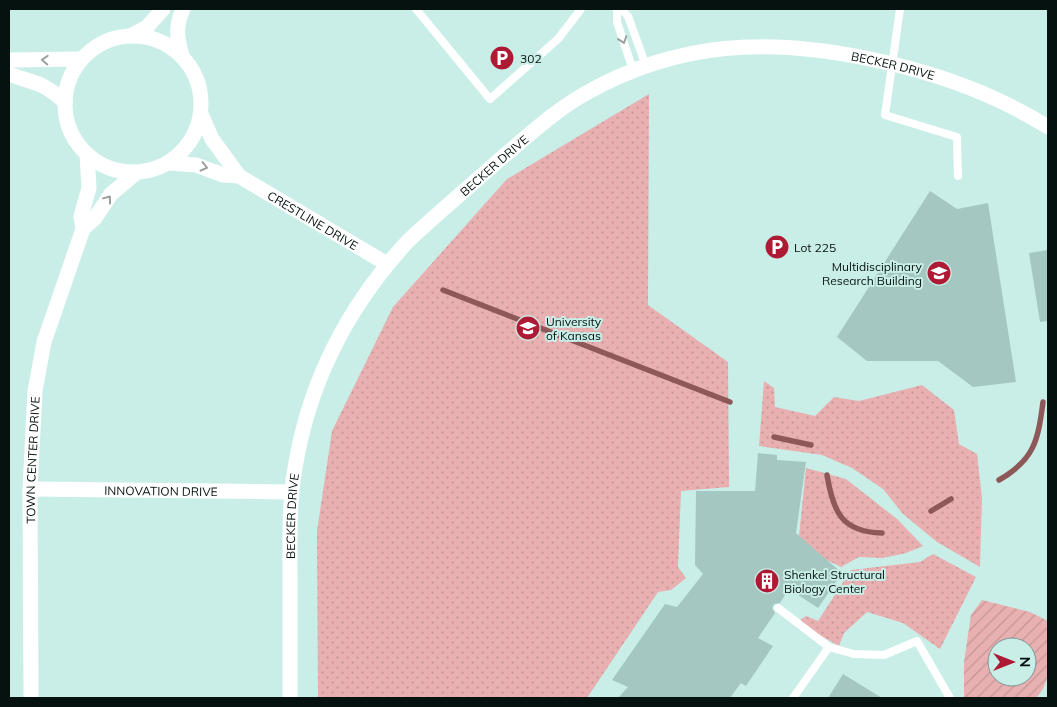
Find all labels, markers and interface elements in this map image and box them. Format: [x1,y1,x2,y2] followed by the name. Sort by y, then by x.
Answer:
[617,35,627,43] one-way arrow
[489,45,515,71] parking icon: 302
[850,48,937,83] street label: BECKER DRIVE
[520,51,542,66] place label: 302
[41,54,49,65] one-way arrow
[457,131,531,199] street label: BECKER DRIVE
[199,162,208,172] one-way arrow
[265,187,361,253] street label: CRESTLINE DRIVE
[102,196,110,205] one-way arrow
[764,234,790,260] parking icon: Lot 225
[794,240,836,255] place label: Lot 225
[822,259,923,288] place label: Multidisciplinary Research Building
[926,260,952,286] school or university icon: Multidisciplinary Research Building
[546,314,602,343] place label: University of Kansas
[515,315,541,341] school or university icon: University of Kansas
[22,396,42,524] street label: TOWN CENTER DRIVE
[282,472,302,559] street label: BECKER DRIVE
[104,482,218,499] street label: INNOVATION DRIVE
[784,567,885,596] place label: Shenkel Structural Biology Center
[754,568,780,594] building icon: Shenkel Structural Biology Center
[987,637,1037,687] north arrow
[1016,657,1034,667] text: N

